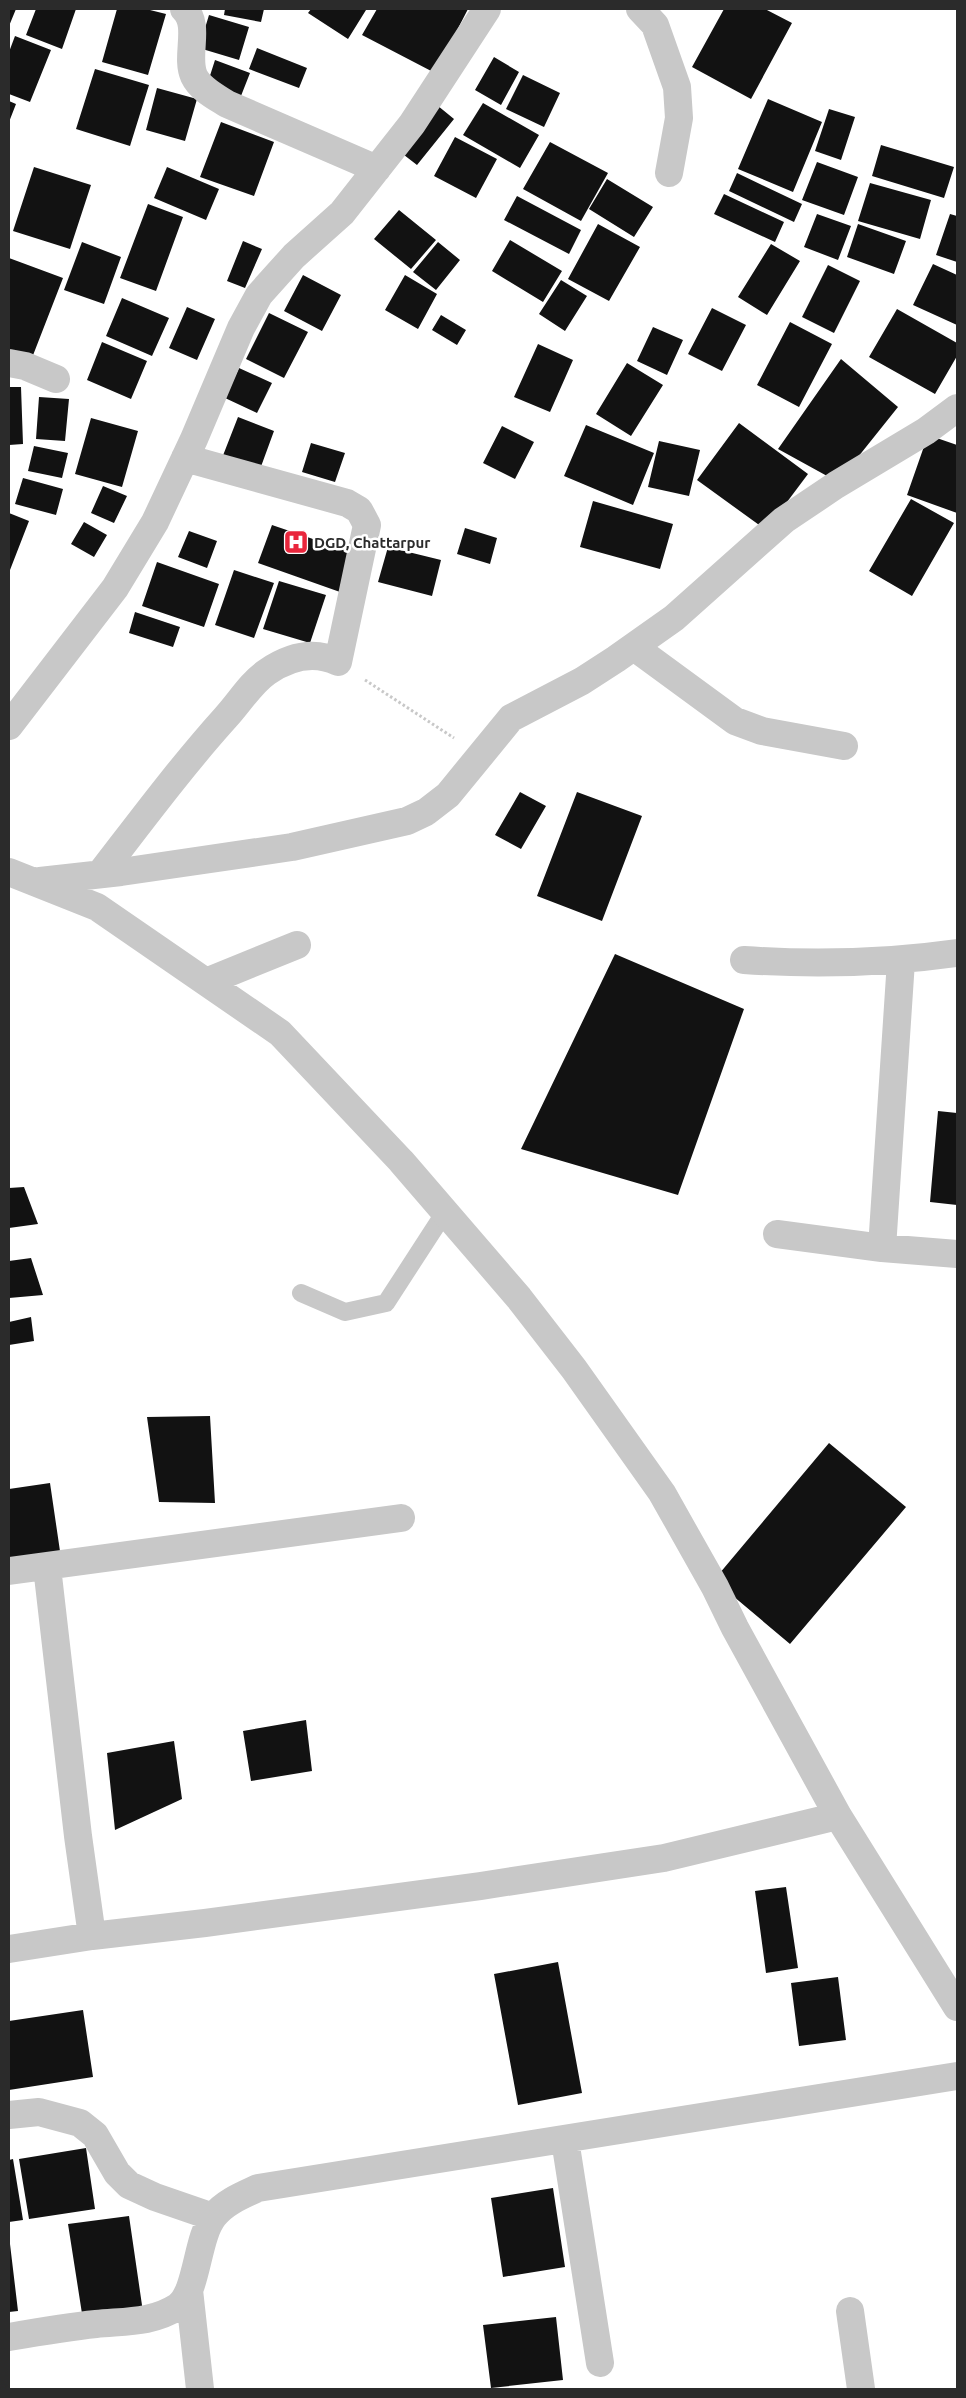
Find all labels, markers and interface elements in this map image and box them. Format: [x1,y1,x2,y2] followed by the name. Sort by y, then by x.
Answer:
[283,529,309,555] hospital icon: DGD, Chattarpur
[314,534,431,551] place label: DGD, Chattarpur

